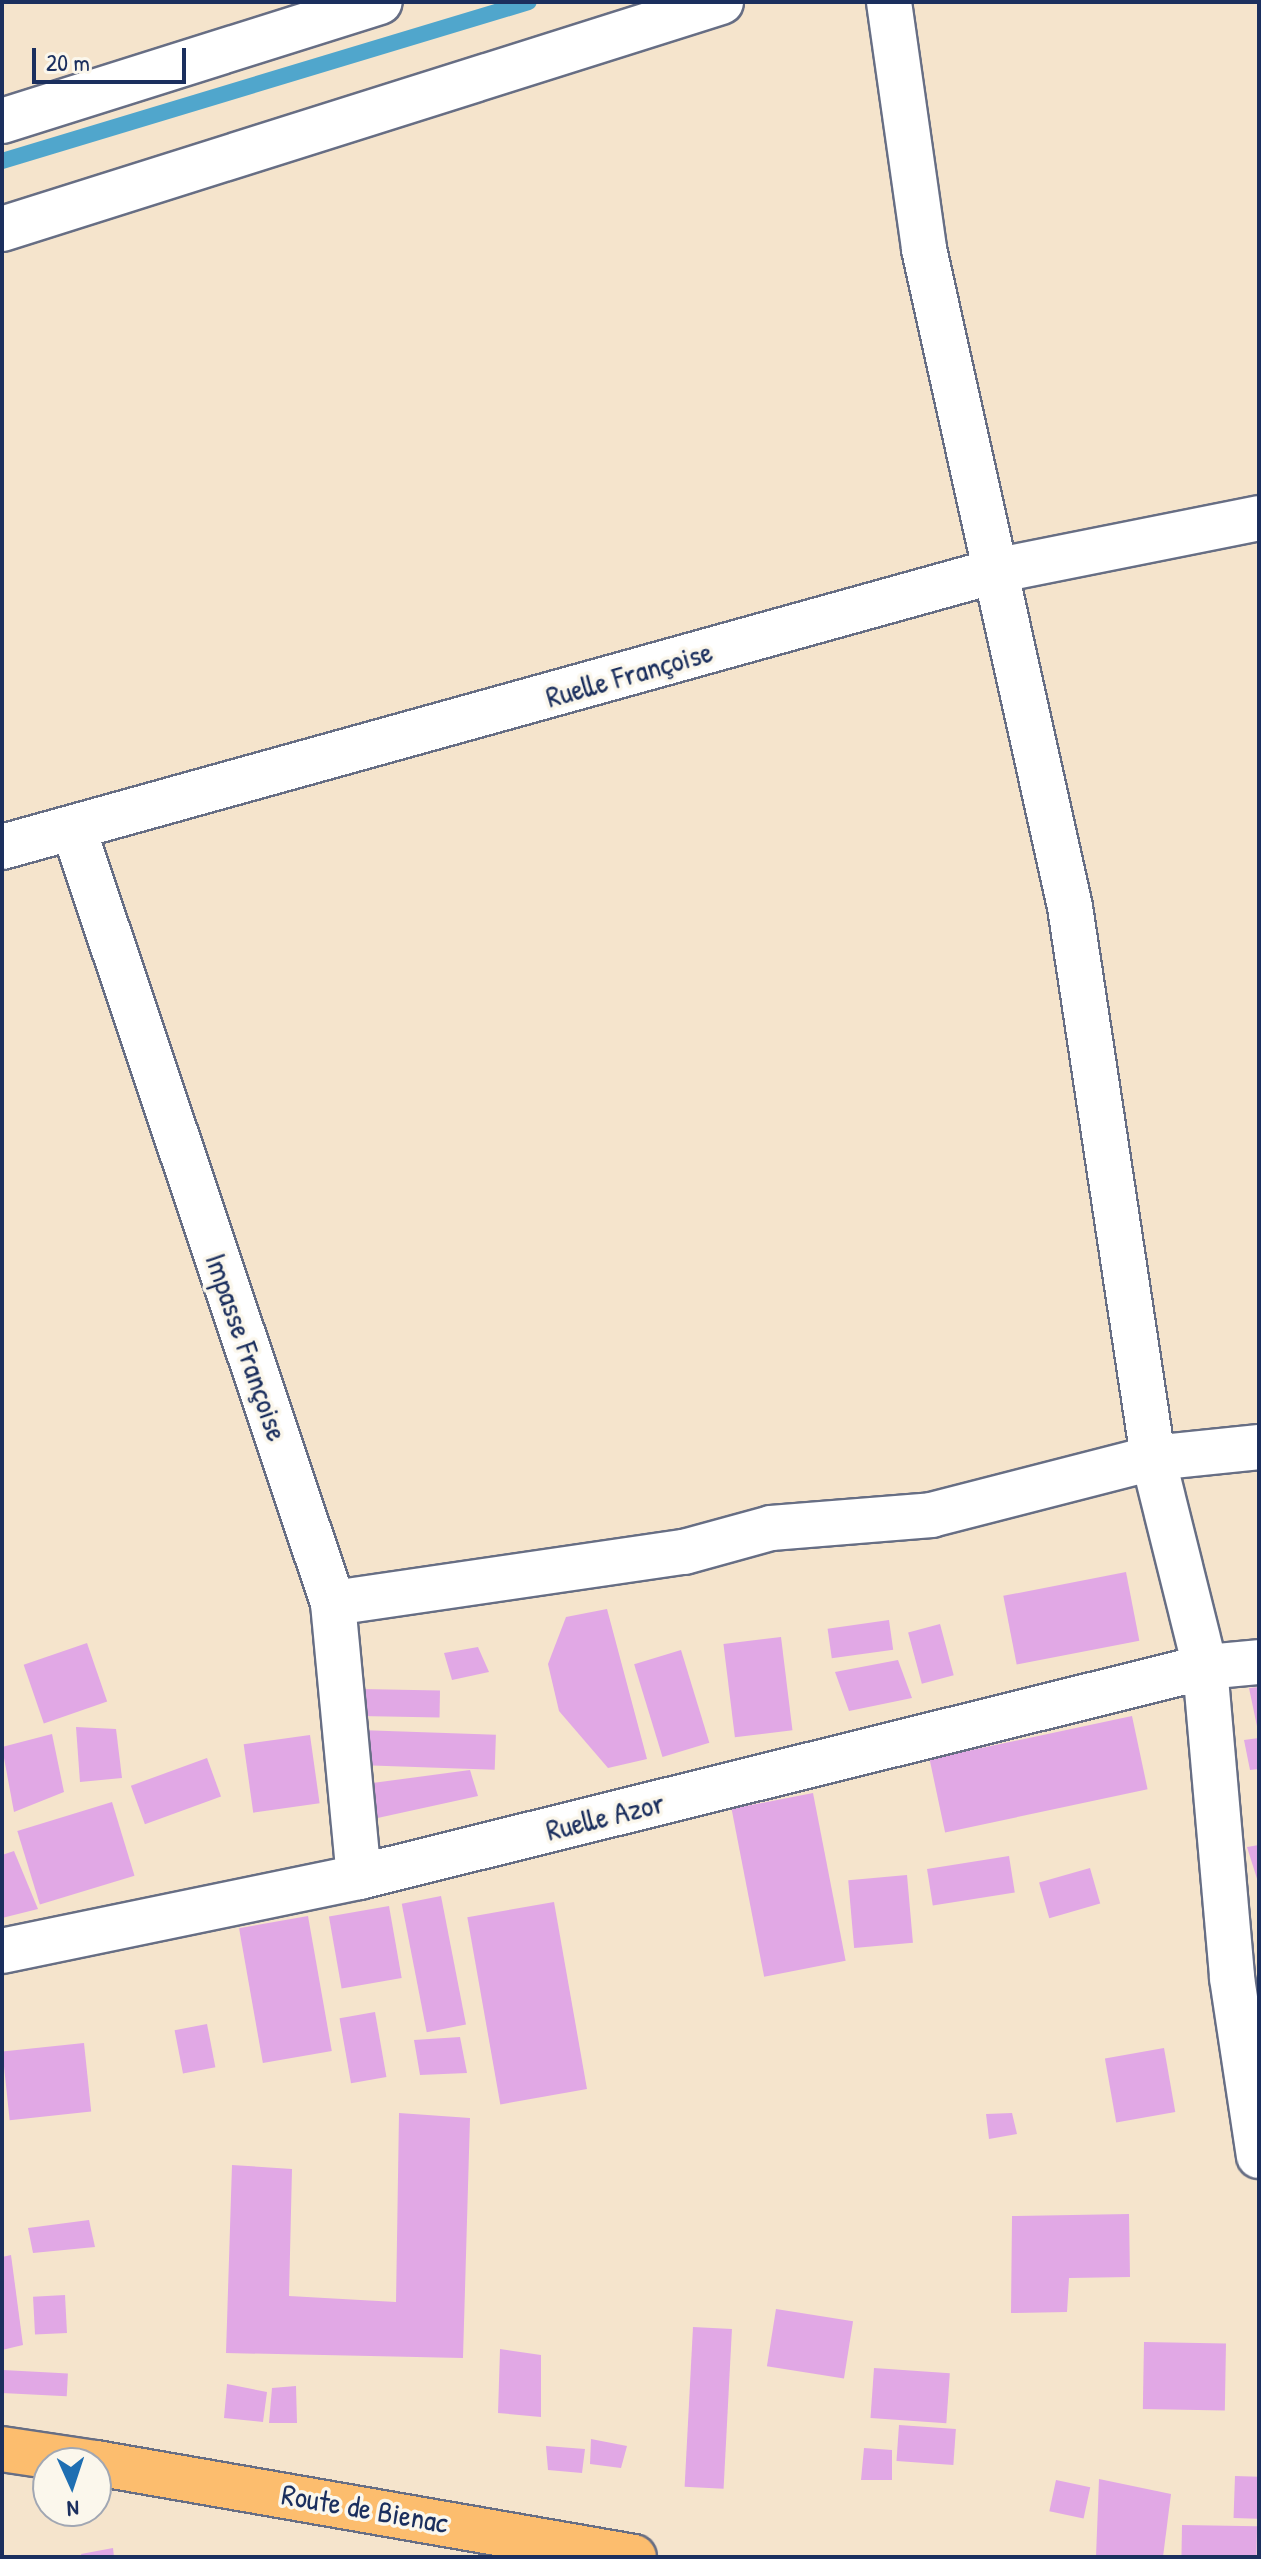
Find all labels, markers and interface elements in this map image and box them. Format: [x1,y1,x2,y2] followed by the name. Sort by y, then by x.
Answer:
[36,32,190,82] scale bar
[46,46,90,78] text: 20 m
[542,633,716,715] street label: Ruelle Françoise
[198,1248,296,1446] street label: Impasse Françoise
[542,1784,668,1848] street label: Ruelle Azor
[32,2447,112,2527] north arrow
[279,2476,451,2540] street label: Route de Bienac
[67,2494,80,2524] text: N

